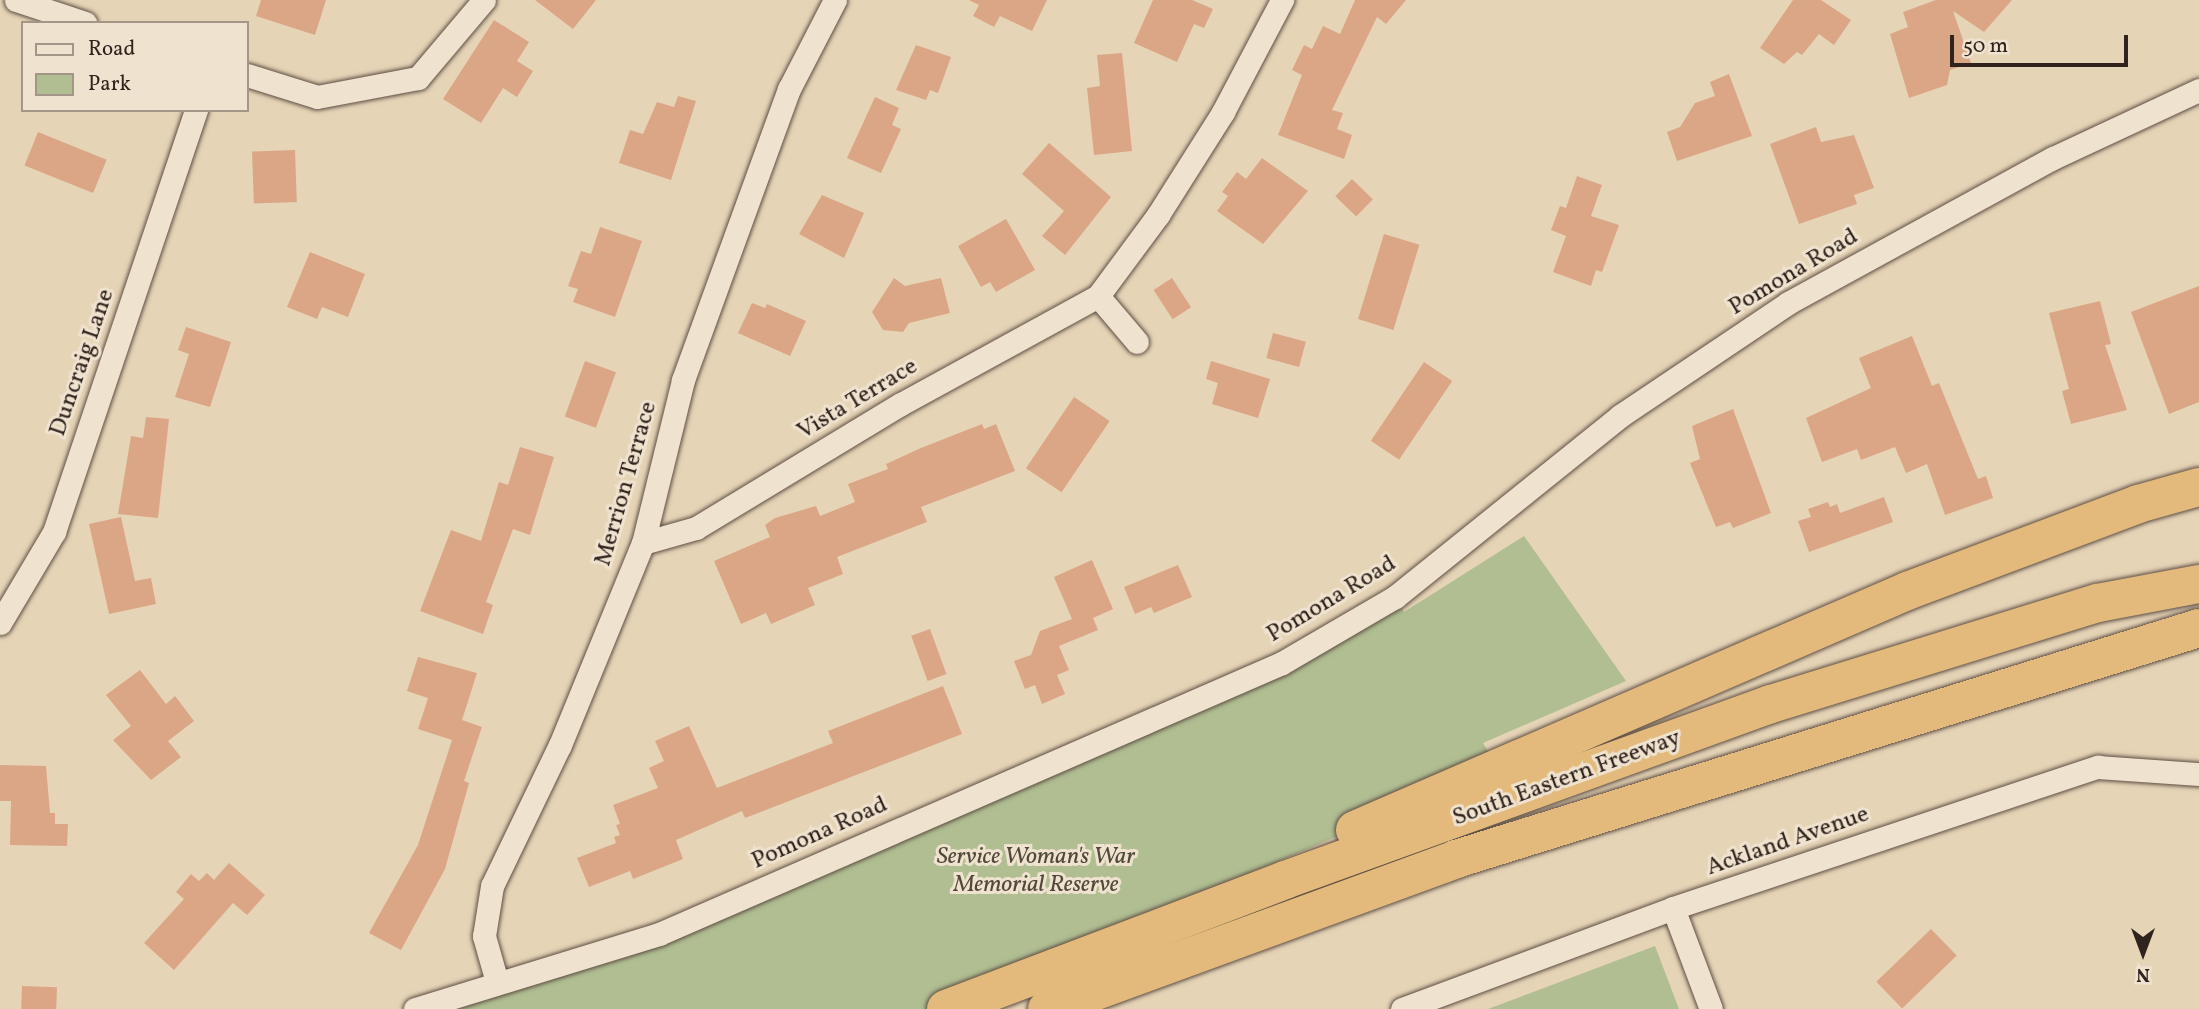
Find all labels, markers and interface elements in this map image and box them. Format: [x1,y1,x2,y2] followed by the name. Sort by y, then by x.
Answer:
[21,21,248,112] legend
[1954,21,2132,65] scale bar
[1963,32,2008,61] text: 50 m
[88,35,135,64] text: Road
[88,70,131,99] text: Park
[1724,223,1864,323] street label: Pomona Road
[44,286,122,440] street label: Duncraig Lane
[792,353,924,447] street label: Vista Terrace
[590,398,664,570] street label: Merrion Terrace
[1262,550,1402,650] street label: Pomona Road
[1449,724,1685,834] street label: South Eastern Freeway
[748,791,892,877] street label: Pomona Road
[1703,801,1873,883] street label: Ackland Avenue
[937,844,1135,900] park label: Service Woman's War Memorial Reserve
[2108,918,2178,988] north arrow
[2136,961,2150,987] text: N

